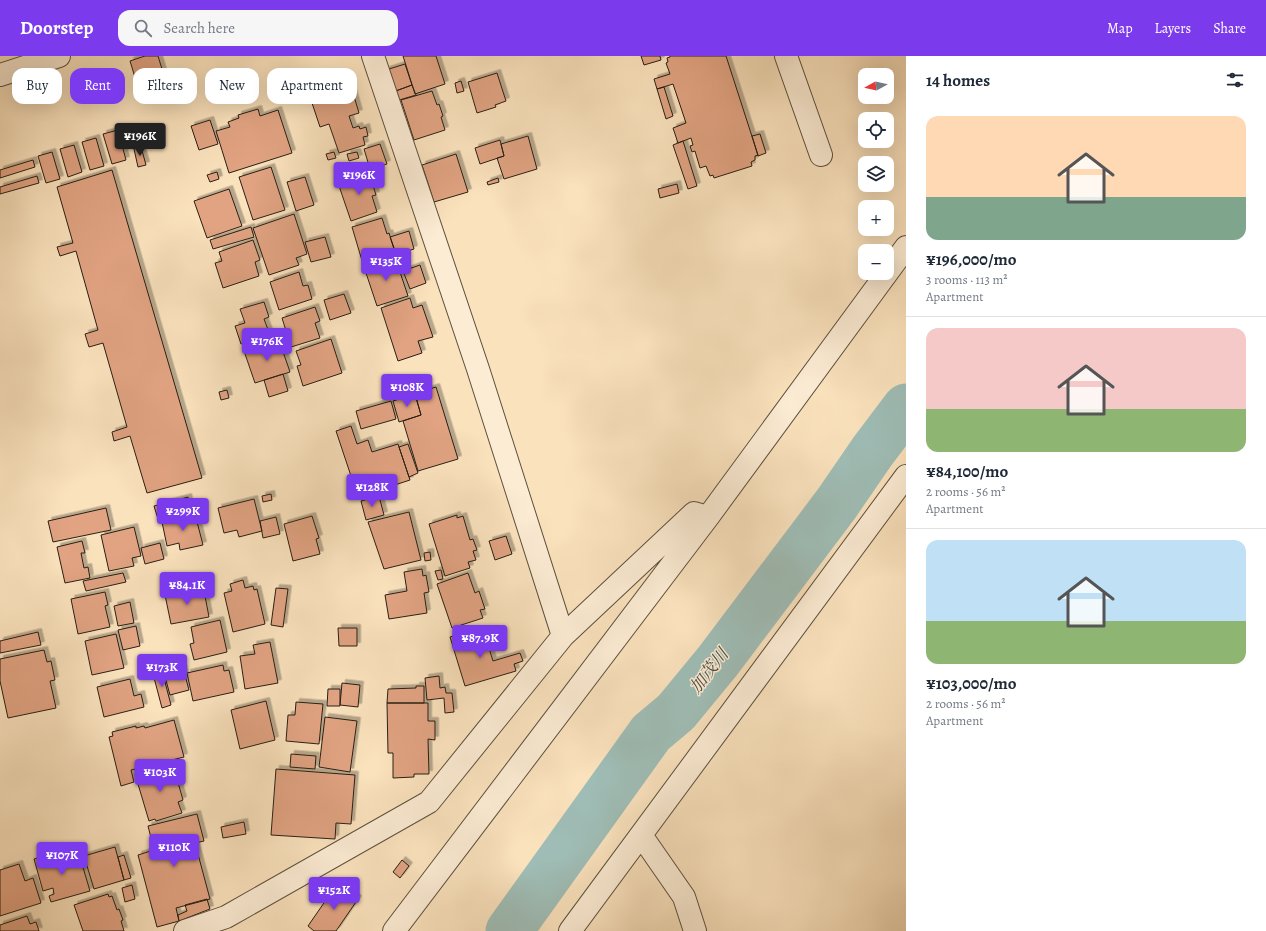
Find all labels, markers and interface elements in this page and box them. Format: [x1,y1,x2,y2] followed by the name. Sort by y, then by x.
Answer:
[118,10,398,46] search box
[20,15,94,41] text: Doorstep
[132,17,154,39] icon: search
[164,18,235,38] text: Search here
[1107,19,1133,38] text: Map
[1155,19,1191,38] text: Layers
[1213,19,1246,38] text: Share
[12,68,62,104] chip: Buy
[70,68,125,104] chip: Rent
[133,68,197,104] chip: Filters
[205,68,259,104] chip: New
[267,68,357,104] chip: Apartment
[858,68,894,104] north arrow
[858,68,894,280] map controls
[926,69,990,92] text: 14 homes
[1224,69,1246,91] icon: filters
[858,112,894,148] button: locate
[112,123,168,157] pin: ¥196K
[124,127,156,144] text: ¥196K
[1050,142,1122,214] icon: home
[858,156,894,192] button: layers
[331,162,387,196] pin: ¥196K
[343,166,375,183] text: ¥196K
[858,200,894,236] button: +
[858,244,894,280] button: −
[358,248,414,282] pin: ¥135K
[926,248,1017,271] text: ¥196,000/mo
[370,252,402,269] text: ¥135K
[926,271,1008,288] text: 3 rooms · 113 m²
[926,288,984,305] text: Apartment
[239,328,295,362] pin: ¥176K
[251,332,283,349] text: ¥176K
[1050,354,1122,426] icon: home
[379,374,435,408] pin: ¥108K
[390,378,424,395] text: ¥108K
[926,460,1008,483] text: ¥84,100/mo
[344,474,400,508] pin: ¥128K
[355,478,389,495] text: ¥128K
[926,483,1006,500] text: 2 rooms · 56 m²
[155,498,211,532] pin: ¥299K
[926,500,984,517] text: Apartment
[166,502,200,519] text: ¥299K
[1050,566,1122,638] icon: home
[154,572,220,606] pin: ¥84.1K
[169,576,205,593] text: ¥84.1K
[447,625,513,659] pin: ¥87.9K
[461,629,499,646] text: ¥87.9K
[684,642,735,698] water label: 加茂川
[134,654,190,688] pin: ¥173K
[146,658,178,675] text: ¥173K
[926,672,1017,695] text: ¥103,000/mo
[926,695,1006,712] text: 2 rooms · 56 m²
[926,712,984,729] text: Apartment
[132,759,188,793] pin: ¥103K
[144,763,176,780] text: ¥103K
[146,834,202,868] pin: ¥110K
[158,838,190,855] text: ¥110K
[34,842,90,876] pin: ¥107K
[46,846,78,863] text: ¥107K
[306,877,362,911] pin: ¥152K
[318,881,350,898] text: ¥152K

